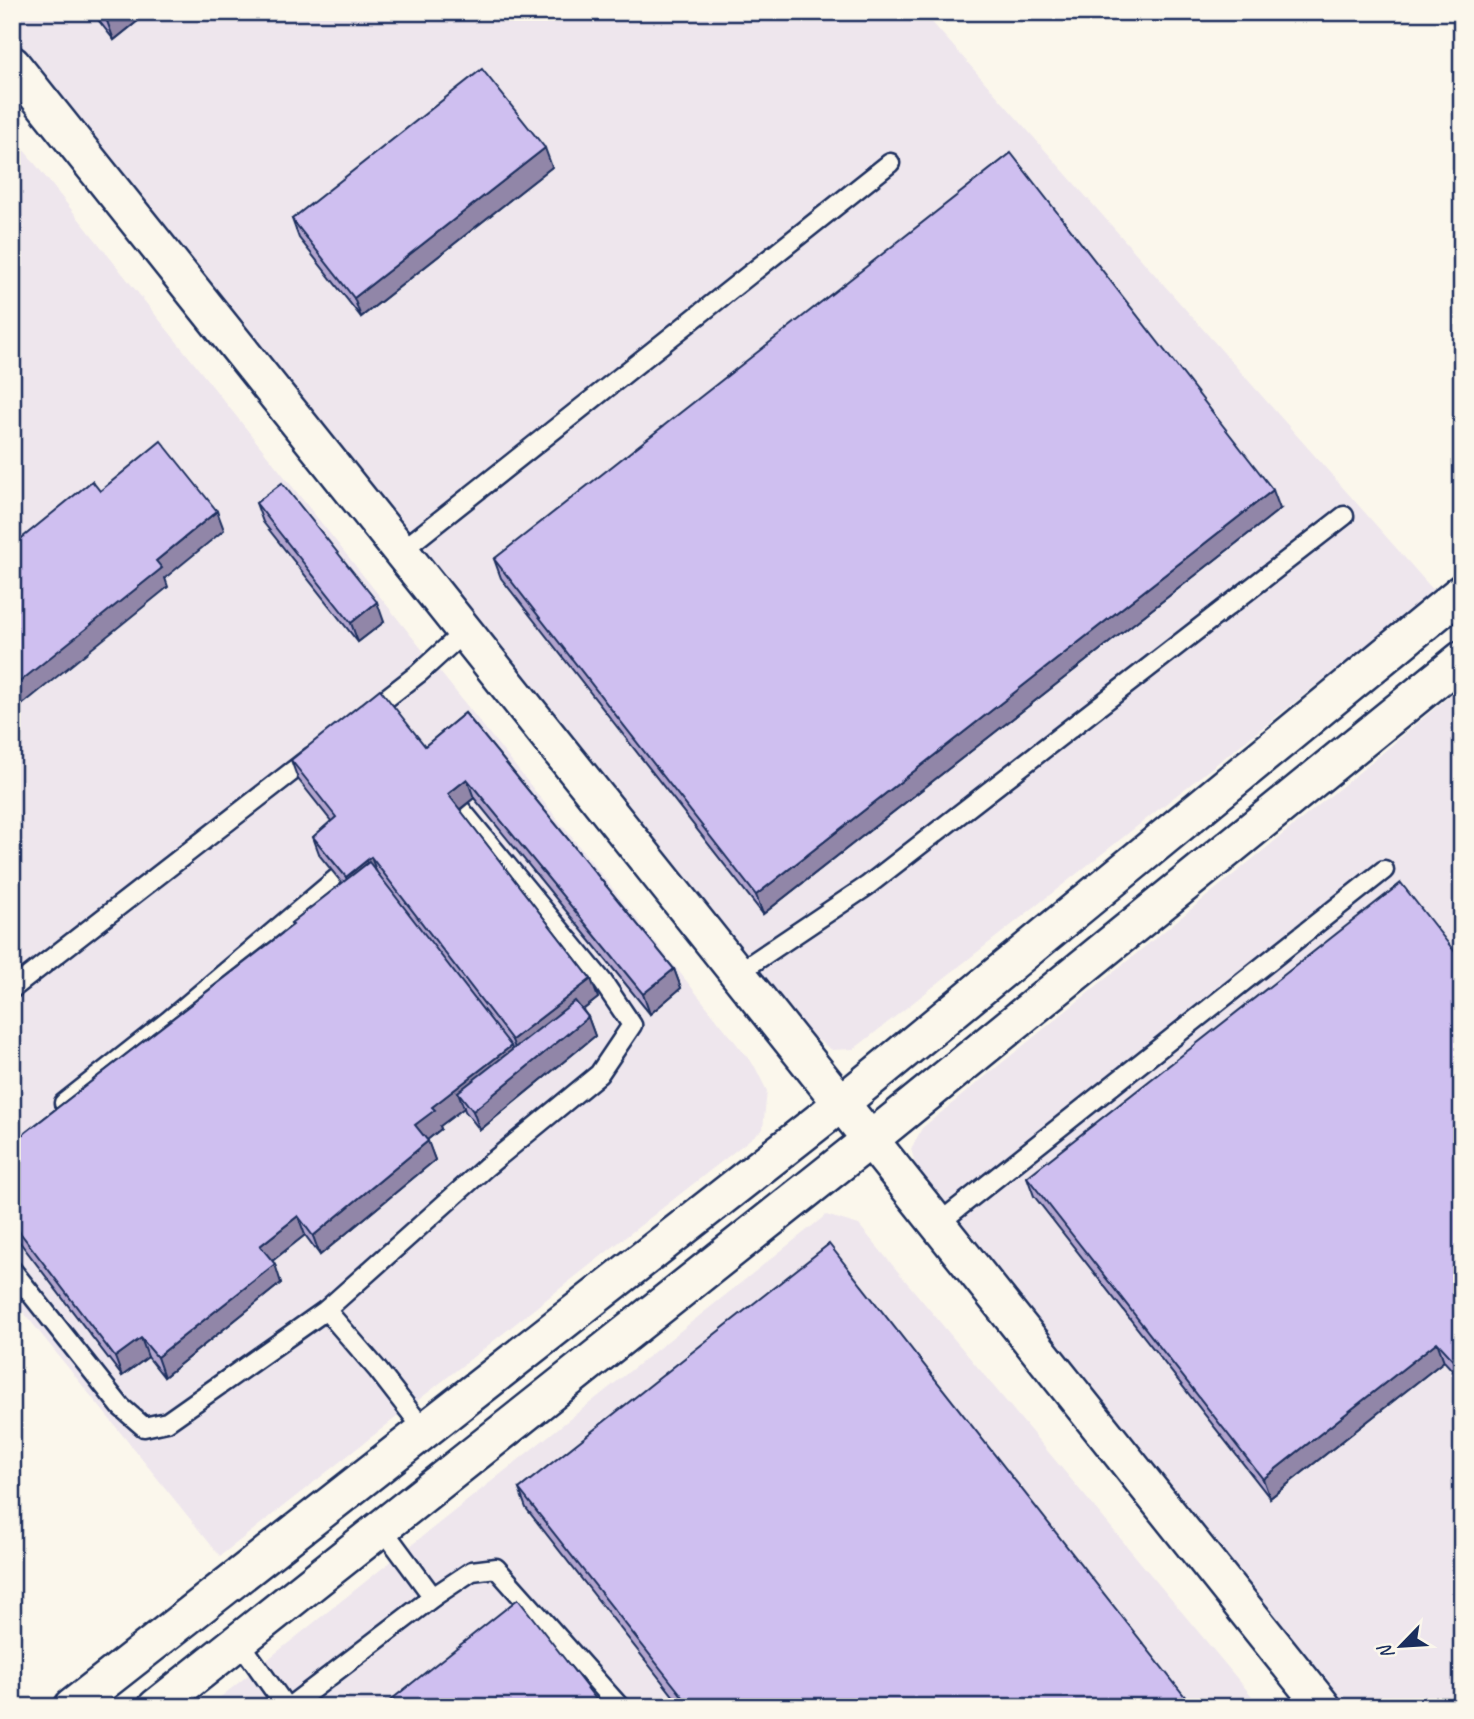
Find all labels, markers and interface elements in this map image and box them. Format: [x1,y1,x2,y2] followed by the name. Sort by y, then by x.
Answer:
[1366,1610,1436,1680] north arrow
[1372,1639,1400,1663] text: N

